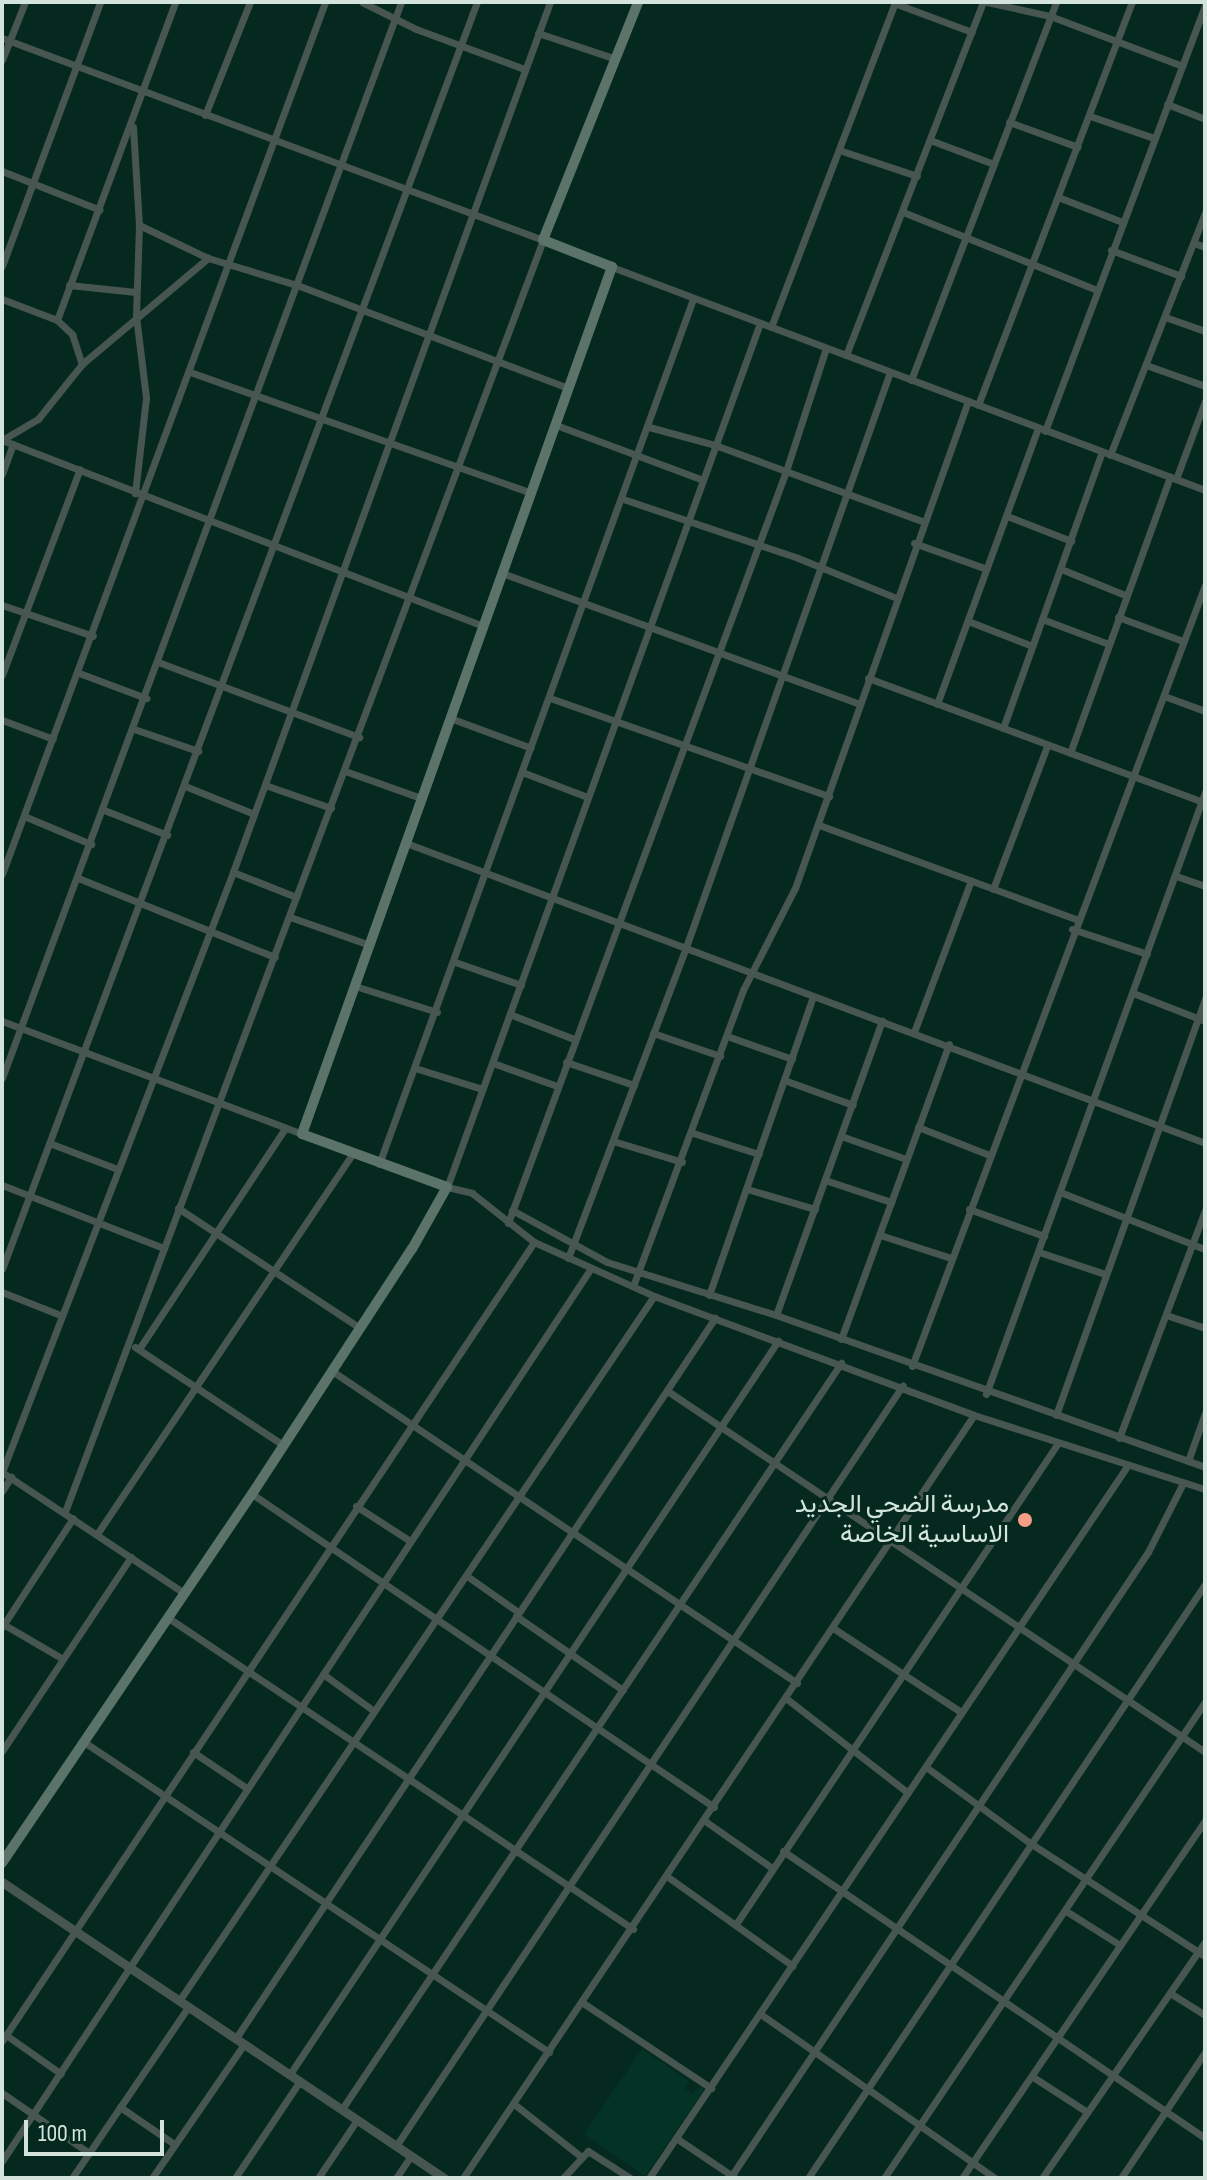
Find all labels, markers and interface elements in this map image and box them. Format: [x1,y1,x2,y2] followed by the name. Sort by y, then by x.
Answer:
[795,1489,1009,1550] place label: مدرسة الضحي الجديد الاساسية الخاصة
[1016,1511,1034,1529] marker: مدرسة الضحي الجديد الاساسية الخاصة
[28,2104,168,2154] scale bar
[38,2119,87,2148] text: 100 m

